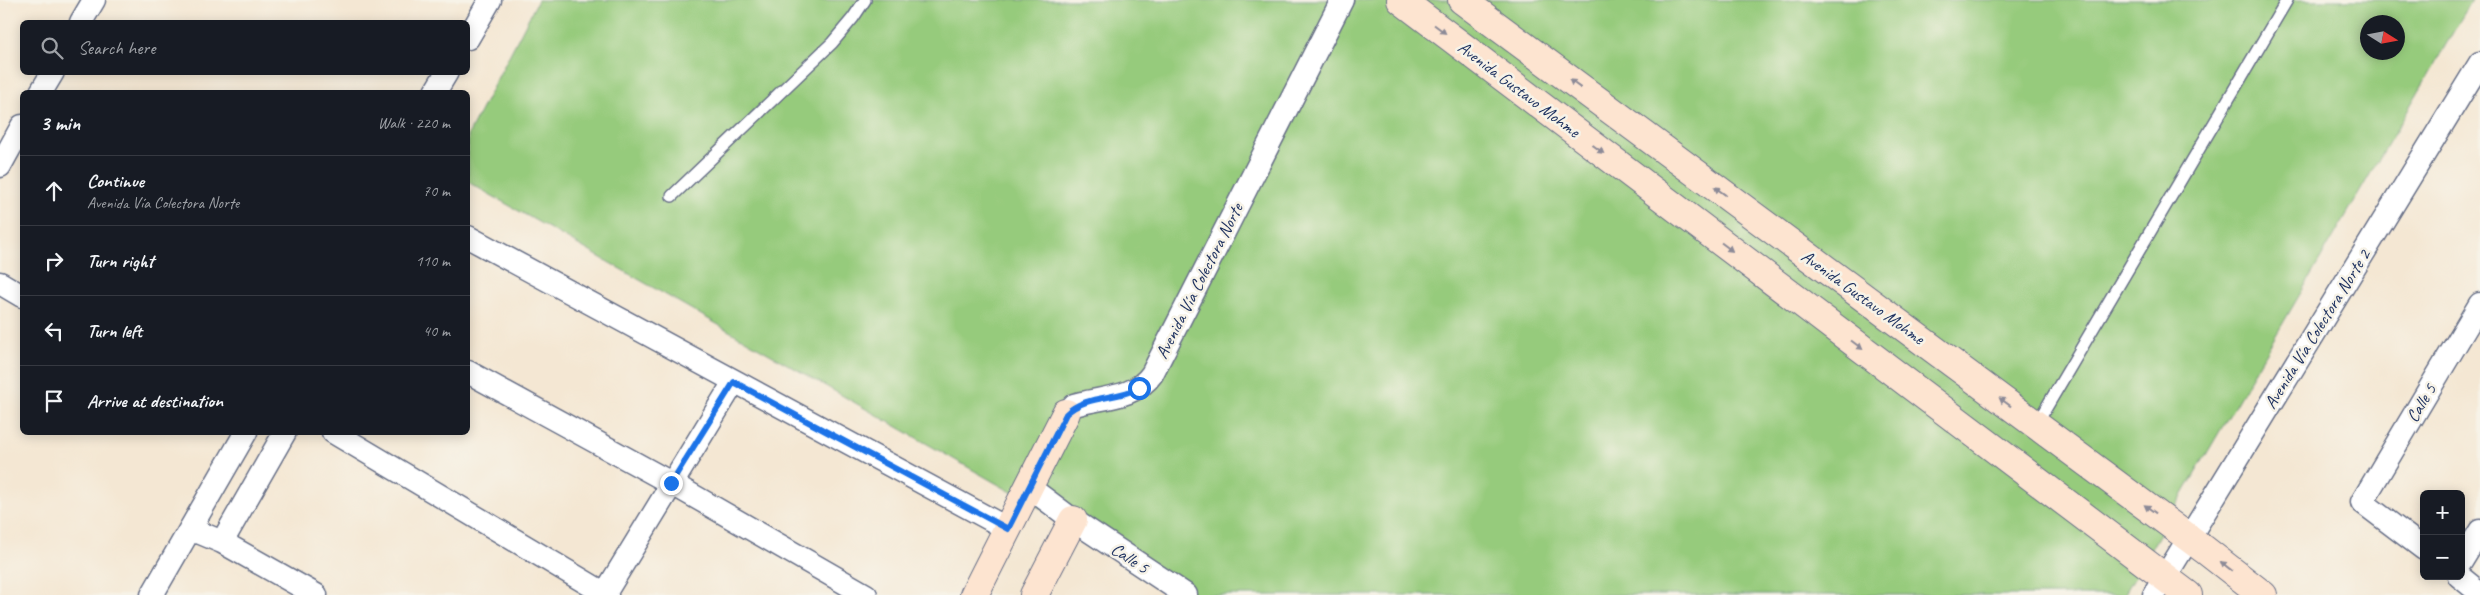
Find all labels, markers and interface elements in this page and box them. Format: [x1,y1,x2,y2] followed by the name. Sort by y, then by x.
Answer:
[2360,15,2405,60] north arrow
[20,20,470,75] search box
[1433,24,1446,35] one-way arrow
[38,34,66,62] icon: search
[78,36,155,60] text: Search here
[1454,36,1585,143] street label: Avenida Gustavo Mohme
[1569,78,1582,89] one-way arrow
[40,110,80,136] text: 3 min
[378,113,450,133] text: Walk · 220 m
[1591,143,1604,154] one-way arrow
[87,169,144,193] text: Continue
[40,177,68,205] icon: ahead
[423,181,450,201] text: 70 m
[1713,186,1727,196] one-way arrow
[87,193,239,213] text: Avenida Vía Colectora Norte
[1150,199,1248,362] street label: Avenida Vía Colectora Norte
[1720,241,1733,252] one-way arrow
[2259,244,2376,413] street label: Avenida Vía Colectora Norte 2
[1797,245,1930,350] street label: Avenida Gustavo Mohme
[40,247,68,275] icon: right
[87,249,154,273] text: Turn right
[416,251,450,271] text: 110 m
[40,317,68,345] icon: left
[87,319,142,343] text: Turn left
[423,321,450,341] text: 40 m
[1850,340,1864,350] one-way arrow
[1128,377,1151,400] route start
[2401,379,2441,426] street label: Calle 5
[40,387,68,415] icon: arrive
[87,389,223,413] text: Arrive at destination
[1998,397,2012,407] one-way arrow
[660,472,683,495] route end
[2420,490,2465,580] map controls
[2420,490,2465,535] button: +
[2144,503,2157,514] one-way arrow
[2420,535,2465,580] button: −
[1107,538,1154,579] street label: Calle 5
[2219,561,2233,571] one-way arrow

